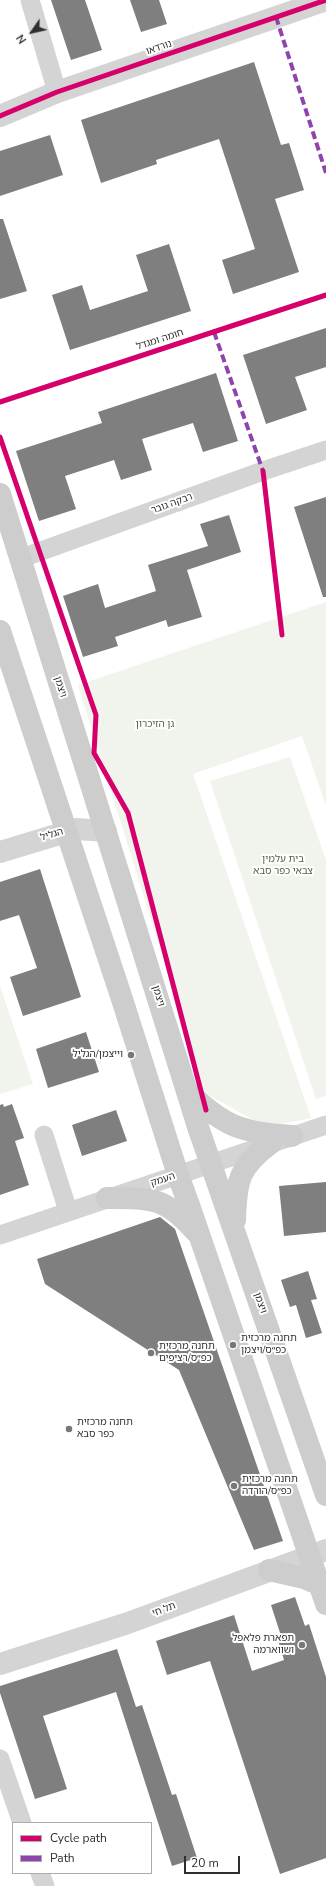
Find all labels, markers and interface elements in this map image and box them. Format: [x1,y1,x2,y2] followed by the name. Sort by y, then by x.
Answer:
[12,12,52,52] north arrow
[13,31,30,47] text: N
[144,38,174,58] street label: נורדאו
[135,327,185,353] street label: חומה ומגדל
[150,491,194,517] street label: רבקה גובר
[51,675,69,699] street label: ויצמן
[136,719,174,731] park label: גן הזיכרון
[39,826,65,844] street label: הגליל
[253,854,313,878] park label: בית עלמין צבאי כפר סבא
[149,984,167,1008] street label: ויצמן
[73,1049,123,1061] place label: וייצמן/הגליל
[126,1050,136,1060] marker: וייצמן/הגליל
[149,1170,177,1190] street label: העמק
[251,1291,269,1315] street label: ויצמן
[241,1333,297,1356] place label: תחנה מרכזית כפ״ס/ויצמן
[228,1340,238,1350] marker: תחנה מרכזית כפ״ס/ויצמן
[159,1341,215,1364] place label: תחנה מרכזית כפ״ס/רציפים
[146,1348,156,1358] marker: תחנה מרכזית כפ״ס/רציפים
[77,1417,133,1440] place label: תחנה מרכזית כפר סבא
[64,1424,74,1434] marker: תחנה מרכזית כפר סבא
[242,1474,298,1498] place label: תחנה מרכזית כפ״ס/הורדה
[229,1481,239,1491] marker: תחנה מרכזית כפ״ס/הורדה
[151,1600,177,1620] street label: תל חי
[232,1633,294,1656] place label: תפארת פלאפל ושווארמה
[297,1640,307,1650] marker: תפארת פלאפל ושווארמה
[12,1822,152,1874] legend
[50,1830,107,1846] text: Cycle path
[186,1848,242,1874] scale bar
[50,1850,75,1866] text: Path
[191,1855,219,1871] text: 20 m

